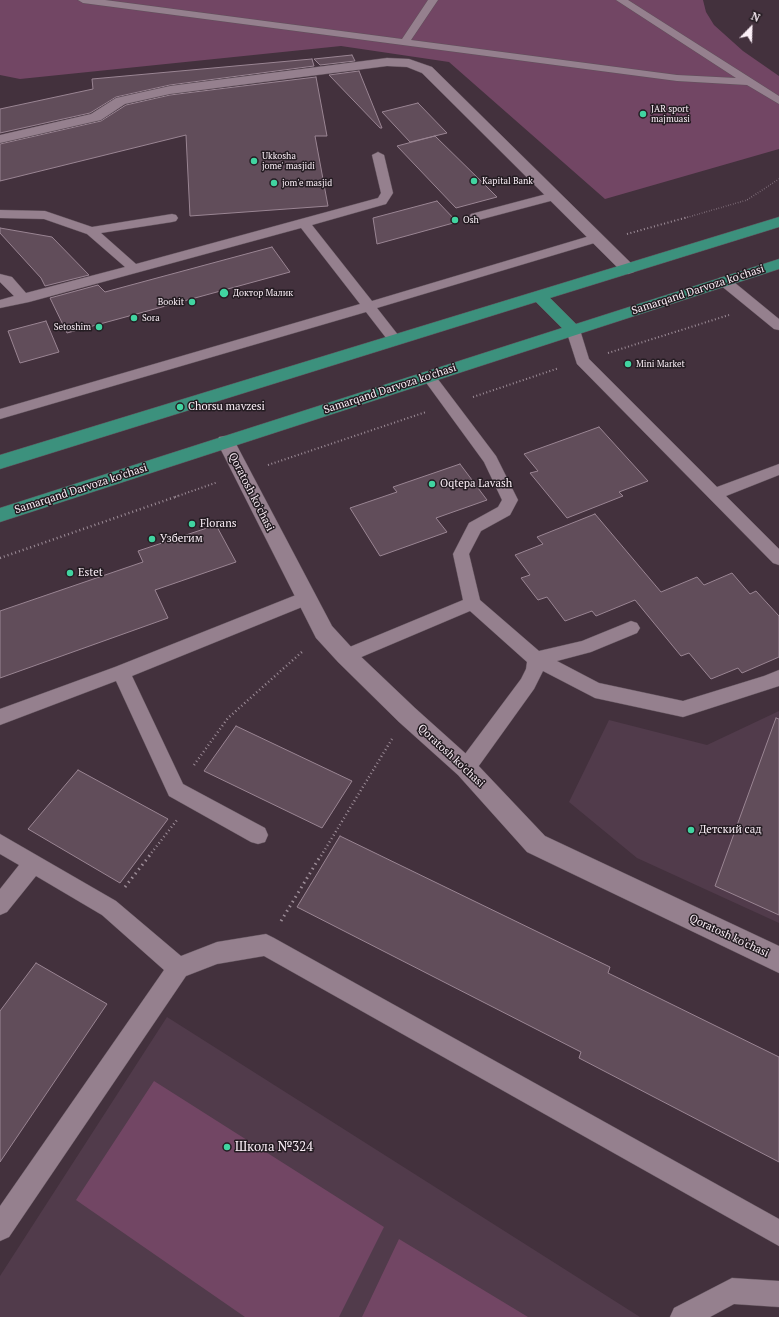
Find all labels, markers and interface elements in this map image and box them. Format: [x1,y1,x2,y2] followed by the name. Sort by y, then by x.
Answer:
[731,8,771,48] north arrow
[749,9,762,25] text: N
[651,104,690,125] place label: JAR sport majmuasi
[638,109,648,119] marker: JAR sport majmuasi
[262,151,315,172] place label: Ukkosha jome' masjidi
[249,156,259,166] marker: Ukkosha jome' masjidi
[469,176,479,186] marker: Kapital Bank
[482,176,533,186] place label: Kapital Bank
[269,178,279,188] marker: jom'e masjid
[282,178,332,188] place label: jom'e masjid
[450,215,460,225] marker: Osh
[463,215,479,225] place label: Osh
[630,262,766,318] street label: Samarqand Darvoza ko'chasi
[218,287,230,299] marker: Доктор Малик
[233,288,293,298] place label: Доктор Малик
[158,297,184,307] place label: Bookit
[187,297,197,307] marker: Bookit
[129,313,139,323] marker: Sora
[142,313,160,323] place label: Sora
[54,322,91,332] place label: Setoshim
[94,322,104,332] marker: Setoshim
[623,359,633,369] marker: Mini Market
[636,359,685,369] place label: Mini Market
[322,361,458,417] street label: Samarqand Darvoza ko'chasi
[188,400,265,414] place label: Chorsu mavzesi
[175,402,185,412] marker: Chorsu mavzesi
[225,450,277,534] street label: Qoratosh ko'chasi
[13,461,149,517] street label: Samarqand Darvoza ko'chasi
[440,477,512,491] place label: Oqtepa Lavash
[427,479,437,489] marker: Oqtepa Lavash
[200,517,236,531] place label: Florans
[187,519,197,529] marker: Florans
[160,532,203,546] place label: Узбегим
[147,534,157,544] marker: Узбегим
[78,566,103,580] place label: Estet
[65,568,75,578] marker: Estet
[415,722,487,790] street label: Qoratosh ko'chasi
[699,823,762,837] place label: Детский сад
[686,825,696,835] marker: Детский сад
[687,912,771,960] street label: Qoratosh ko'chasi
[235,1139,313,1155] place label: Школа №324
[222,1142,232,1152] marker: Школа №324

